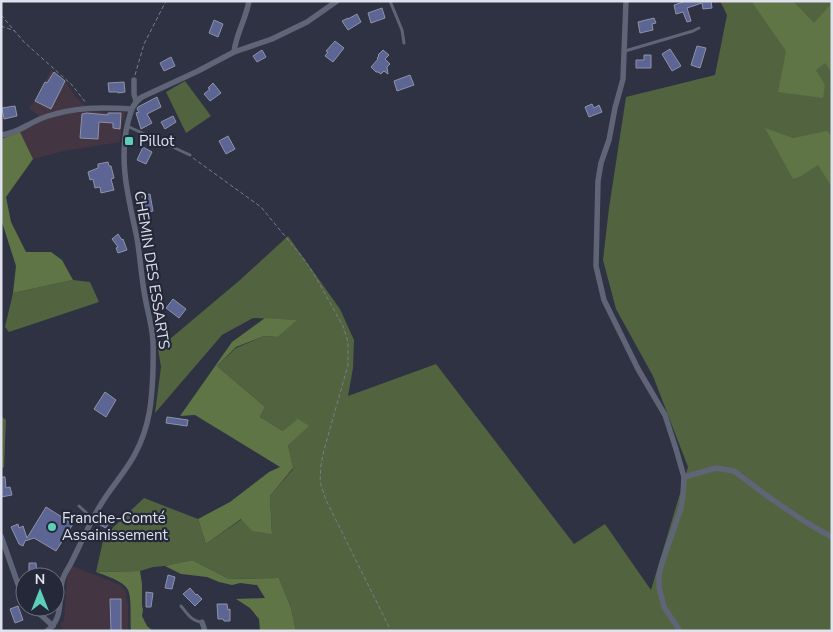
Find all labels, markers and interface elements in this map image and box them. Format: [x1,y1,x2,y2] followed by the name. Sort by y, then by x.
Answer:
[139,131,175,151] place label: Pillot
[123,135,135,147] marker: Pillot
[130,189,174,351] street label: CHEMIN DES ESSARTS
[62,508,168,545] place label: Franche-Comté Assainissement
[46,521,58,533] marker: Franche-Comté Assainissement
[15,567,65,617] north arrow
[35,570,45,589] text: N

